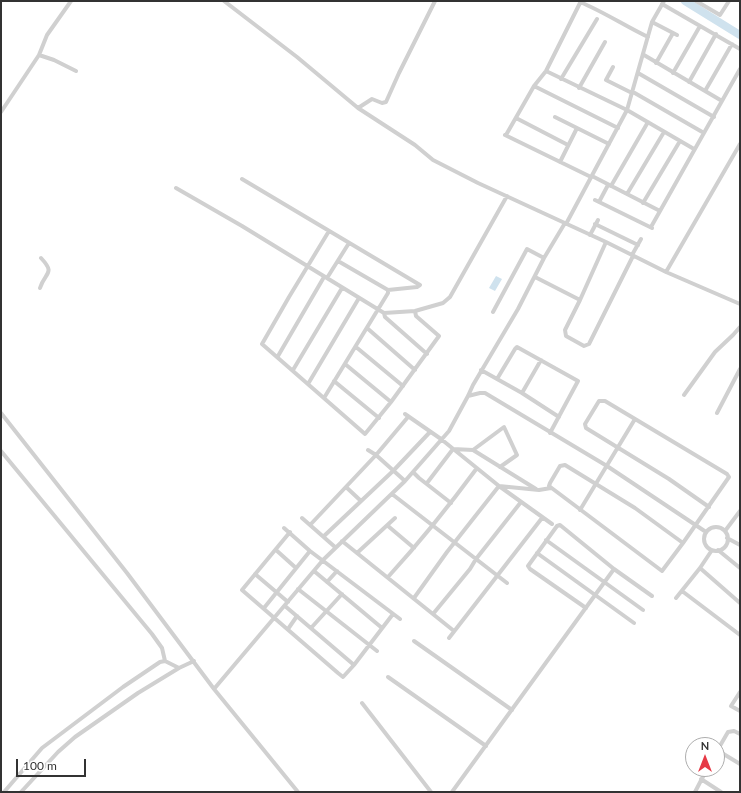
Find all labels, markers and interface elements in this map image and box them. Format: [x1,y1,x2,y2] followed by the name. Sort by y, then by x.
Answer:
[685,737,725,777] north arrow
[701,739,709,752] text: N
[18,751,88,777] scale bar
[23,758,57,773] text: 100 m

